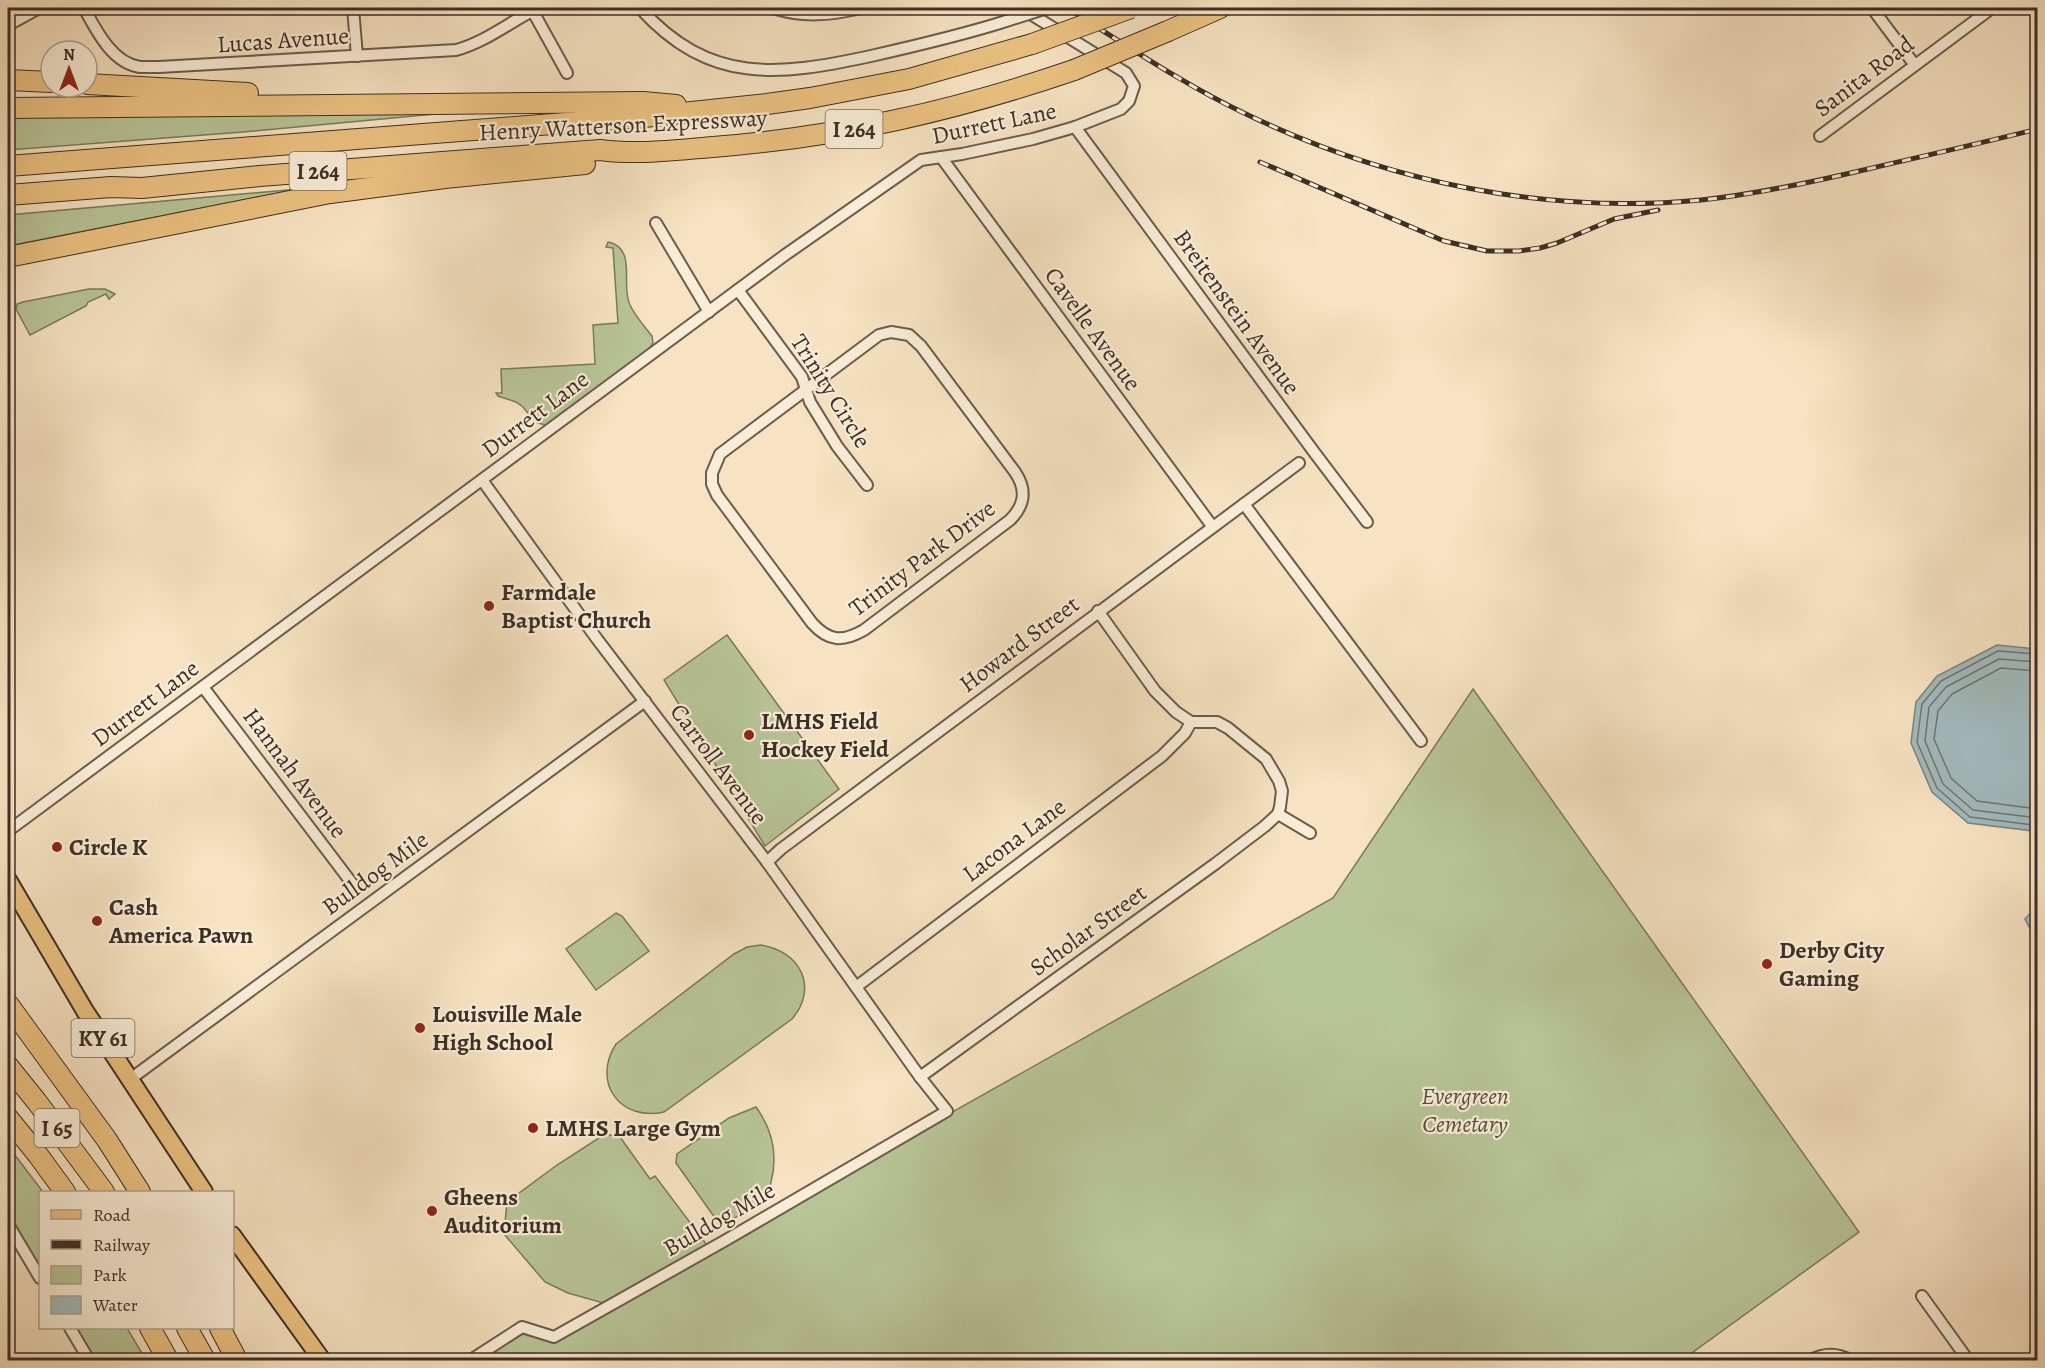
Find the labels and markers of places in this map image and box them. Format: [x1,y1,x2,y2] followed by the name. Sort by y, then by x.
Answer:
[501,576,651,636] place label: Farmdale Baptist Church
[482,599,496,613] marker: Farmdale Baptist Church
[761,705,889,765] place label: LMHS Field Hockey Field
[742,728,756,742] marker: LMHS Field Hockey Field
[69,831,148,863] place label: Circle K
[50,840,64,854] marker: Circle K
[108,891,254,951] place label: Cash America Pawn
[90,914,104,928] marker: Cash America Pawn
[1779,934,1885,994] place label: Derby City Gaming
[1760,957,1774,971] marker: Derby City Gaming
[432,998,582,1058] place label: Louisville Male High School
[413,1021,427,1035] marker: Louisville Male High School
[545,1112,721,1144] place label: LMHS Large Gym
[526,1121,540,1135] marker: LMHS Large Gym
[443,1181,562,1241] place label: Gheens Auditorium
[425,1204,439,1218] marker: Gheens Auditorium

